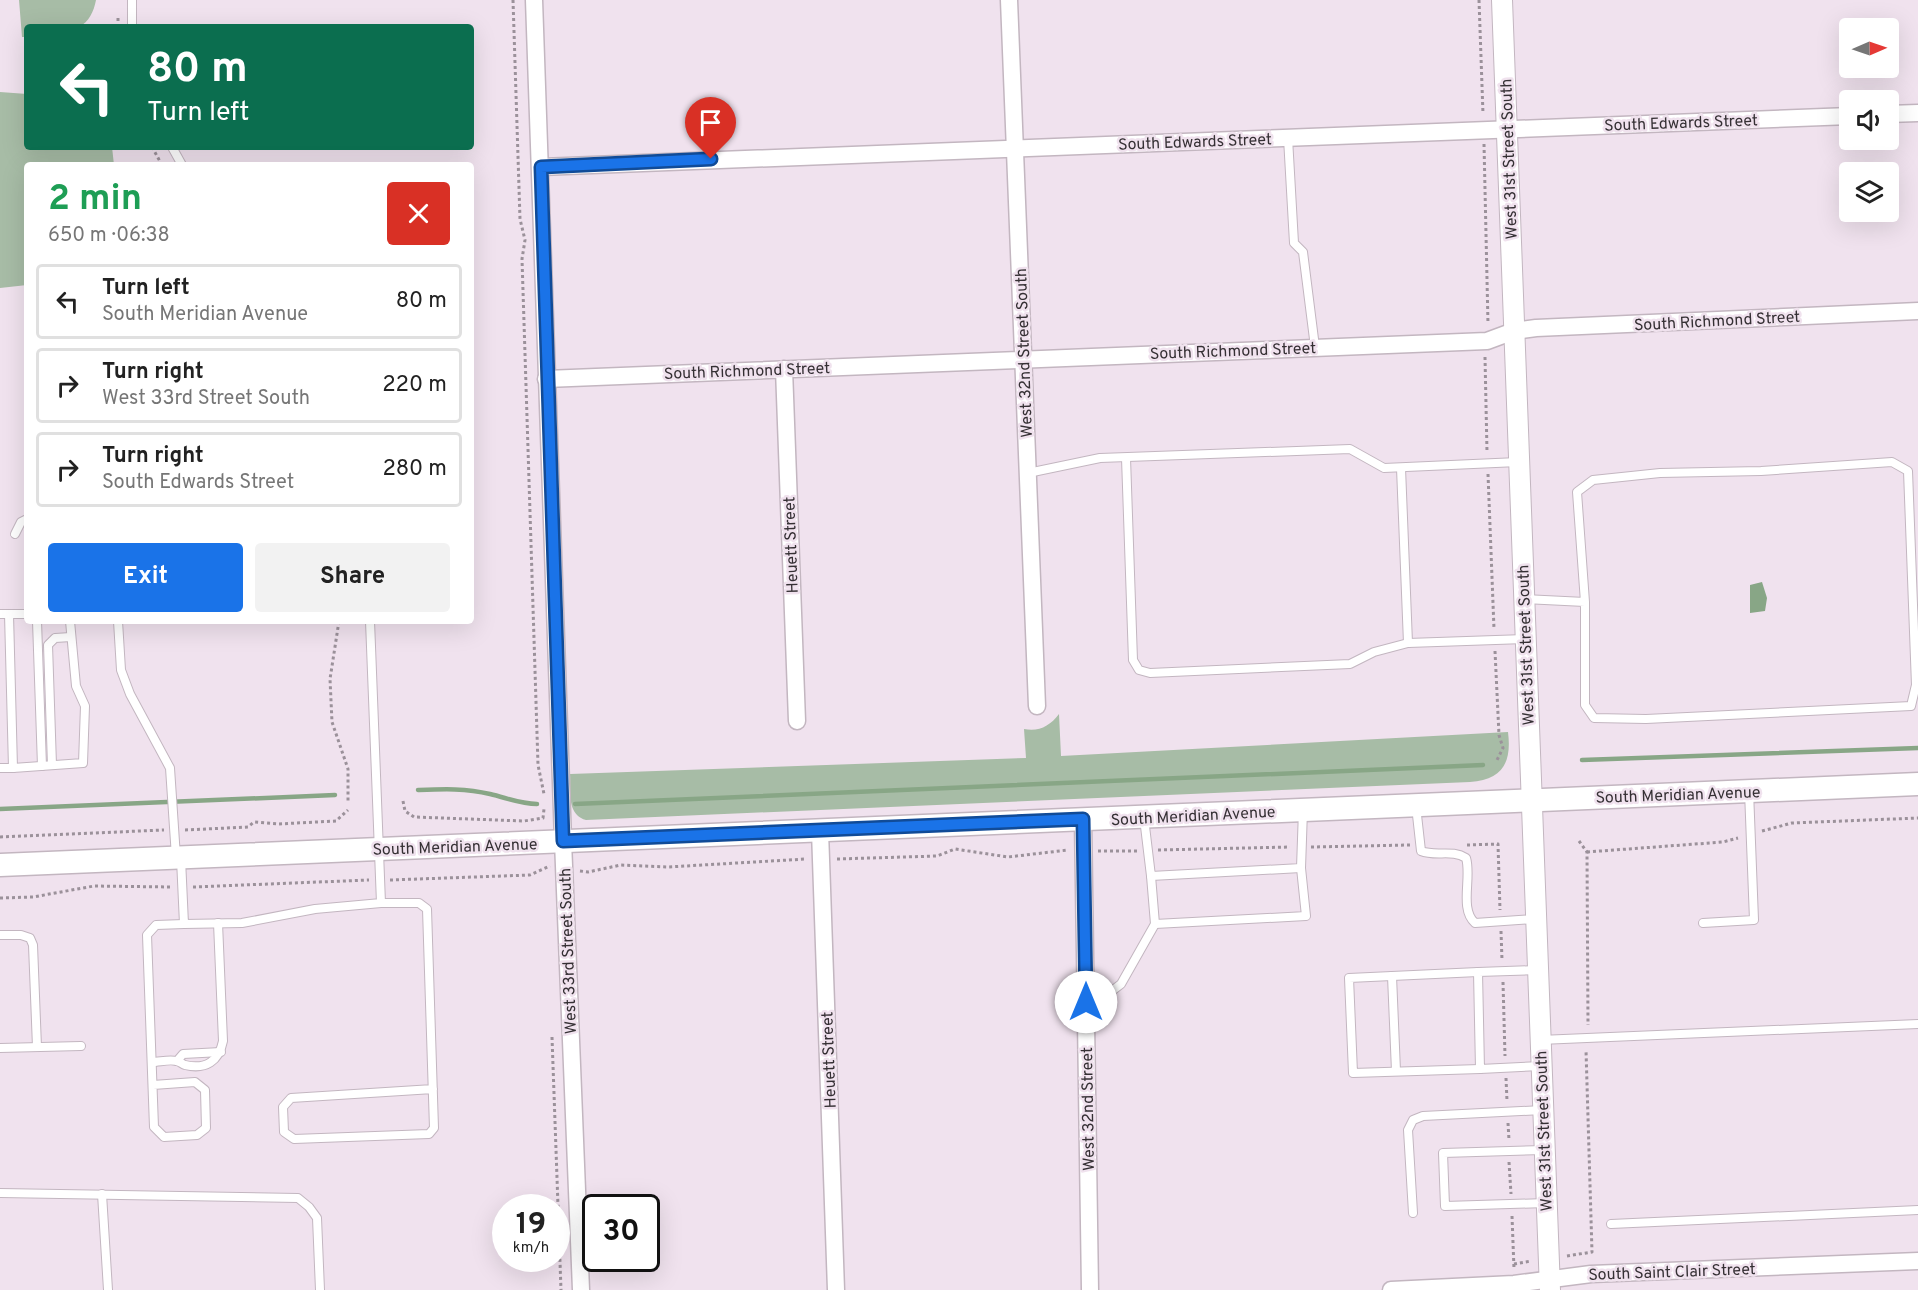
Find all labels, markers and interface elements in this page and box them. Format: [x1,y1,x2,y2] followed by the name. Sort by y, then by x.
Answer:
[1839,18,1899,78] north arrow
[1839,18,1899,222] map controls
[147,44,248,97] text: 80 m
[48,48,126,126] icon: left
[1497,78,1523,240] street label: West 31st Street South
[1839,90,1899,150] button: sound
[147,96,249,130] text: Turn left
[685,97,736,159] pin
[694,106,727,139] icon: arrive
[1604,111,1758,137] street label: South Edwards Street
[1118,130,1272,156] street label: South Edwards Street
[1839,162,1899,222] button: layers
[48,177,142,223] text: 2 min
[387,182,450,245] button: close
[48,223,170,249] text: 650 m · 06:38
[1012,268,1038,438] street label: West 32nd Street South
[102,275,190,302] text: Turn left
[51,285,84,318] icon: left
[396,288,447,315] text: 80 m
[102,302,308,328] text: South Meridian Avenue
[1634,308,1801,336] street label: South Richmond Street
[1150,339,1317,365] street label: South Richmond Street
[102,359,204,386] text: Turn right
[664,359,831,385] street label: South Richmond Street
[51,369,84,402] icon: right
[382,372,447,399] text: 220 m
[102,386,310,412] text: West 33rd Street South
[102,443,204,470] text: Turn right
[51,453,84,486] icon: right
[382,456,447,483] text: 280 m
[102,470,294,496] text: South Edwards Street
[780,496,804,594] street label: Heuett Street
[48,543,243,612] button: Exit
[255,543,450,612] button: Share
[1514,564,1540,726] street label: West 31st Street South
[1595,783,1761,809] street label: South Meridian Avenue
[1110,803,1276,831] street label: South Meridian Avenue
[372,835,538,861] street label: South Meridian Avenue
[556,867,582,1034] street label: West 33rd Street South
[1054,970,1118,1034] position arrow
[818,1011,842,1109] street label: Heuett Street
[1078,1047,1100,1171] street label: West 32nd Street
[1532,1050,1558,1212] street label: West 31st Street South
[582,1194,660,1272] speed limit sign: 30
[516,1207,546,1244] text: 19
[513,1239,549,1258] text: km/h
[1588,1260,1756,1286] street label: South Saint Clair Street

